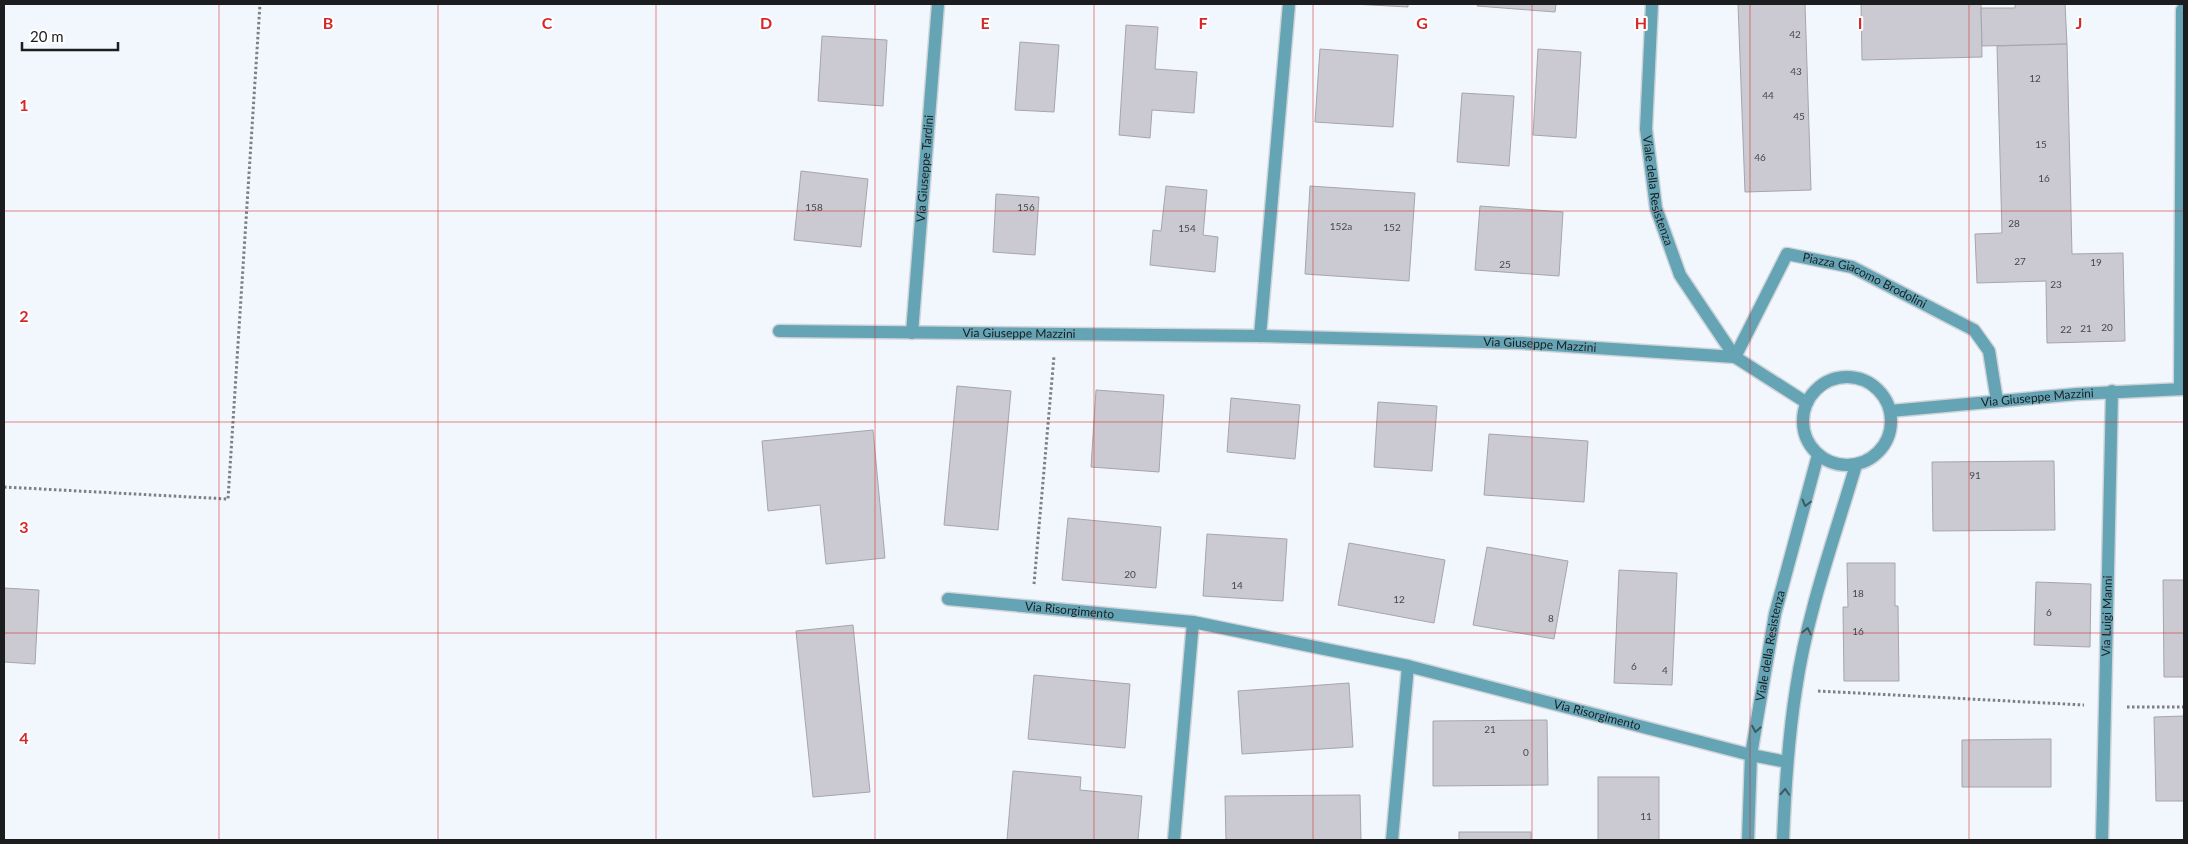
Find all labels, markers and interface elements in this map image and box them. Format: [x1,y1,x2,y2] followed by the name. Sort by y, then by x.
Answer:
[323,13,333,32] text: B
[542,13,553,32] text: C
[760,13,772,32] text: D
[980,13,990,32] text: E
[1198,13,1208,32] text: F
[1416,13,1428,32] text: G
[1635,13,1647,32] text: H
[1858,13,1862,32] text: I
[2076,13,2082,32] text: J
[22,20,119,52] scale bar
[30,27,64,45] text: 20 m
[1789,28,1801,40] house number: 42
[1790,65,1802,77] house number: 43
[2029,72,2041,84] house number: 12
[1762,89,1774,101] house number: 44
[19,95,29,114] text: 1
[1793,110,1805,122] house number: 45
[913,114,936,223] street label: Via Giuseppe Tardini
[1640,135,1677,248] street label: Viale della Resistenza
[2035,138,2047,150] house number: 15
[1754,151,1766,163] house number: 46
[2038,172,2050,184] house number: 16
[805,201,823,213] house number: 158
[1017,201,1035,213] house number: 156
[2008,217,2020,229] house number: 28
[1330,220,1352,232] house number: 152a
[1383,221,1401,233] house number: 152
[1178,222,1196,234] house number: 154
[1801,249,1929,311] street label: Piazza Giacomo Brodolini
[2014,255,2026,267] house number: 27
[2090,256,2102,268] house number: 19
[1499,258,1511,270] house number: 25
[2050,278,2062,290] house number: 23
[19,306,29,325] text: 2
[2101,321,2113,333] house number: 20
[2080,322,2092,334] house number: 21
[2060,323,2072,335] house number: 22
[962,325,1076,341] street label: Via Giuseppe Mazzini
[1483,334,1597,355] street label: Via Giuseppe Mazzini
[1980,385,2094,410] street label: Via Giuseppe Mazzini
[1969,469,1981,481] house number: 91
[1801,498,1811,506] one-way arrow
[19,517,29,536] text: 3
[1124,568,1136,580] house number: 20
[2098,575,2115,657] street label: Via Luigi Manni
[1231,579,1243,591] house number: 14
[1852,587,1864,599] house number: 18
[1752,589,1788,702] street label: Viale della Resistenza
[1393,593,1405,605] house number: 12
[1024,598,1115,622] street label: Via Risorgimento
[2046,606,2052,618] house number: 6
[1548,612,1554,624] house number: 8
[1852,625,1864,637] house number: 16
[1802,626,1812,635] one-way arrow
[1631,660,1637,672] house number: 6
[1662,664,1668,676] house number: 4
[1552,696,1643,733] street label: Via Risorgimento
[1484,723,1496,735] house number: 21
[1751,725,1761,734] one-way arrow
[19,728,29,747] text: 4
[1523,746,1529,758] house number: 0
[1780,787,1791,795] one-way arrow
[1640,810,1652,822] house number: 11

